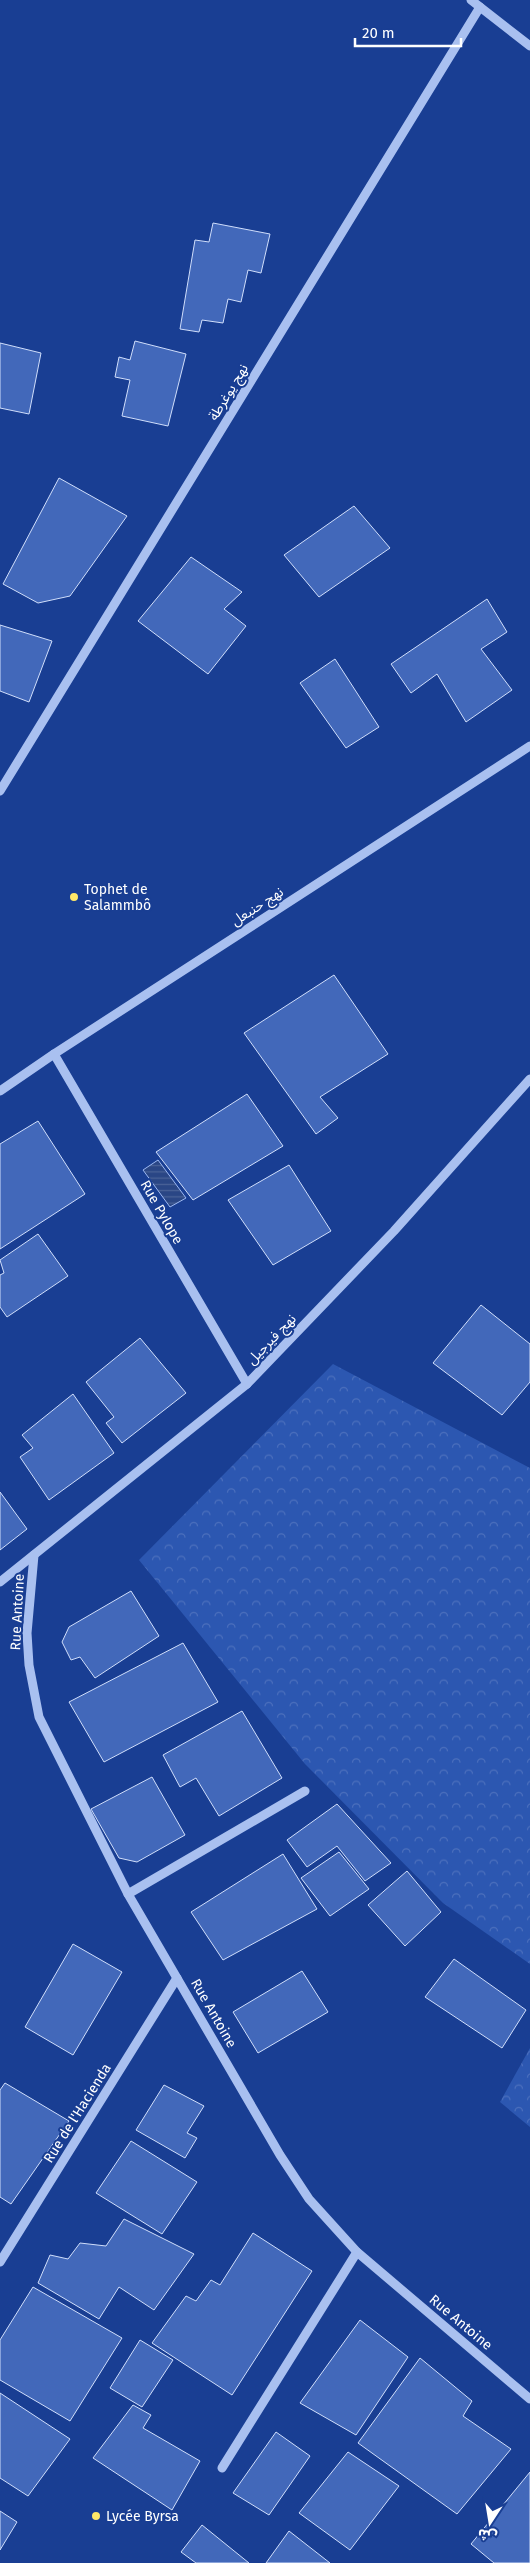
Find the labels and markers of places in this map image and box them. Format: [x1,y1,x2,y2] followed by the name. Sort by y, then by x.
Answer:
[84,881,151,914] place label: Tophet de Salammbô
[68,891,80,903] marker: Tophet de Salammbô
[106,2508,179,2525] place label: Lycée Byrsa
[90,2510,102,2522] marker: Lycée Byrsa

